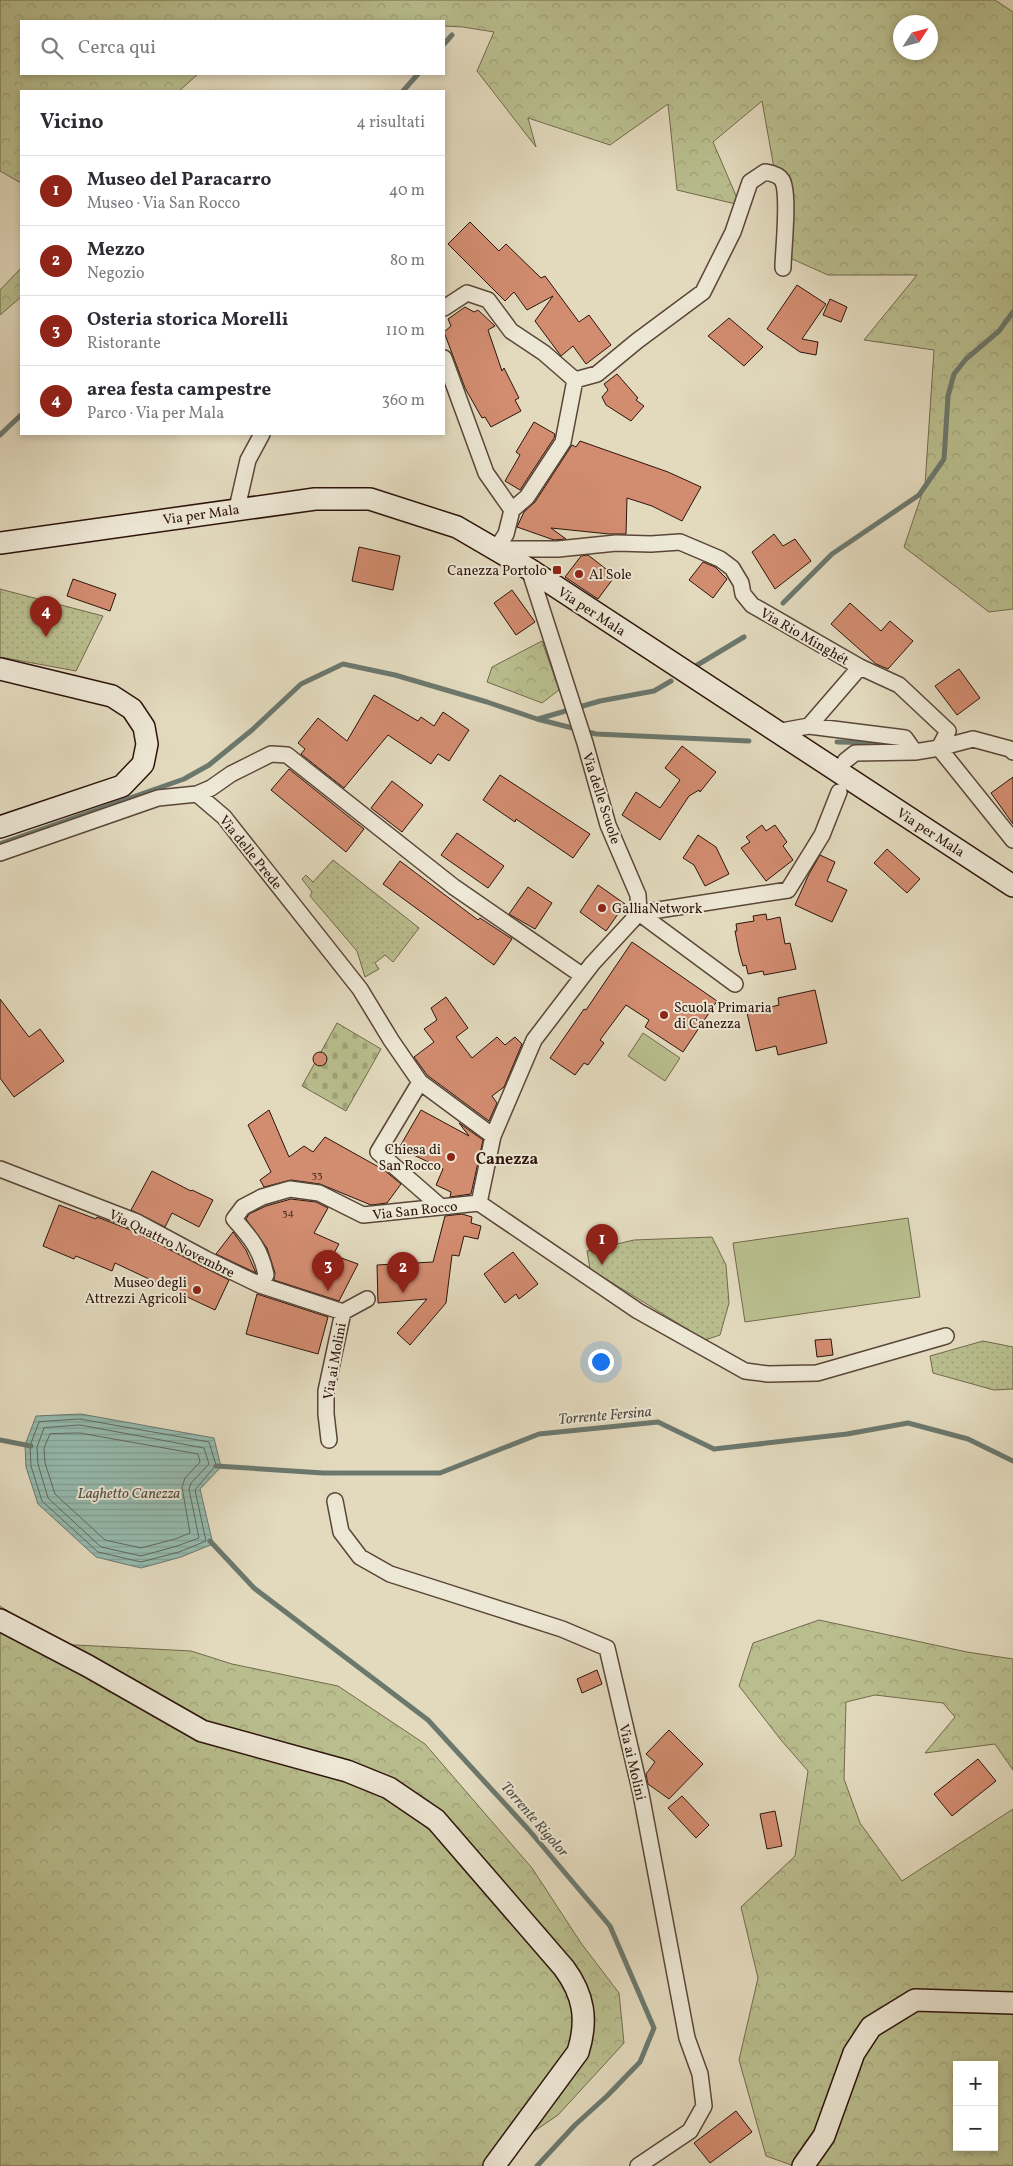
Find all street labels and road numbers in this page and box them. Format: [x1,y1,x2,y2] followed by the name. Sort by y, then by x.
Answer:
[162,501,241,530] street label: Via per Mala
[554,583,629,641] street label: Via per Mala
[756,604,852,670] street label: Via Rio Minghét
[577,750,624,847] street label: Via delle Scuole
[893,804,968,862] street label: Via per Mala
[214,812,286,894] street label: Via delle Prede
[372,1198,459,1225] street label: Via San Rocco
[105,1206,238,1283] street label: Via Quattro Novembre
[319,1321,352,1401] street label: Via ai Molini
[614,1722,650,1802] street label: Via ai Molini

